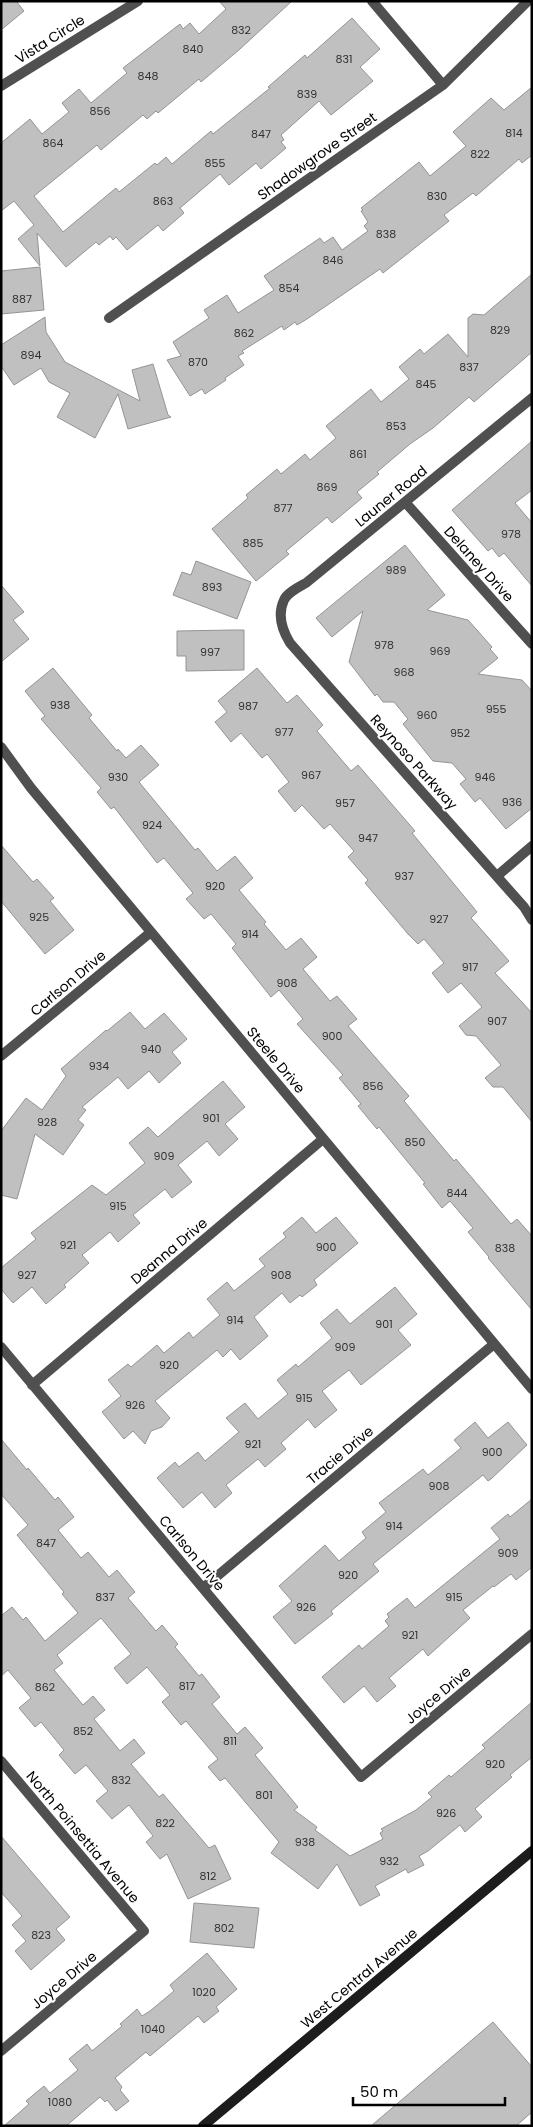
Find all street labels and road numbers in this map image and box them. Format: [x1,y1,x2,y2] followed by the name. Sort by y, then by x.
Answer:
[11,10,89,68] street label: Vista Circle
[253,107,381,205] street label: Shadowgrove Street
[351,461,431,531] street label: Launer Road
[440,522,519,607] street label: Delaney Drive
[366,710,462,814] street label: Reynoso Parkway
[26,945,110,1021] street label: Carlson Drive
[242,1022,310,1098] street label: Steele Drive
[126,1213,212,1289] street label: Deanna Drive
[302,1421,378,1489] street label: Tracie Drive
[154,1511,230,1595] street label: Carlson Drive
[401,1661,475,1728] street label: Joyce Drive
[22,1767,144,1908] street label: North Poinsettia Avenue
[296,1923,422,2033] street label: West Central Avenue
[27,1946,101,2013] street label: Joyce Drive

